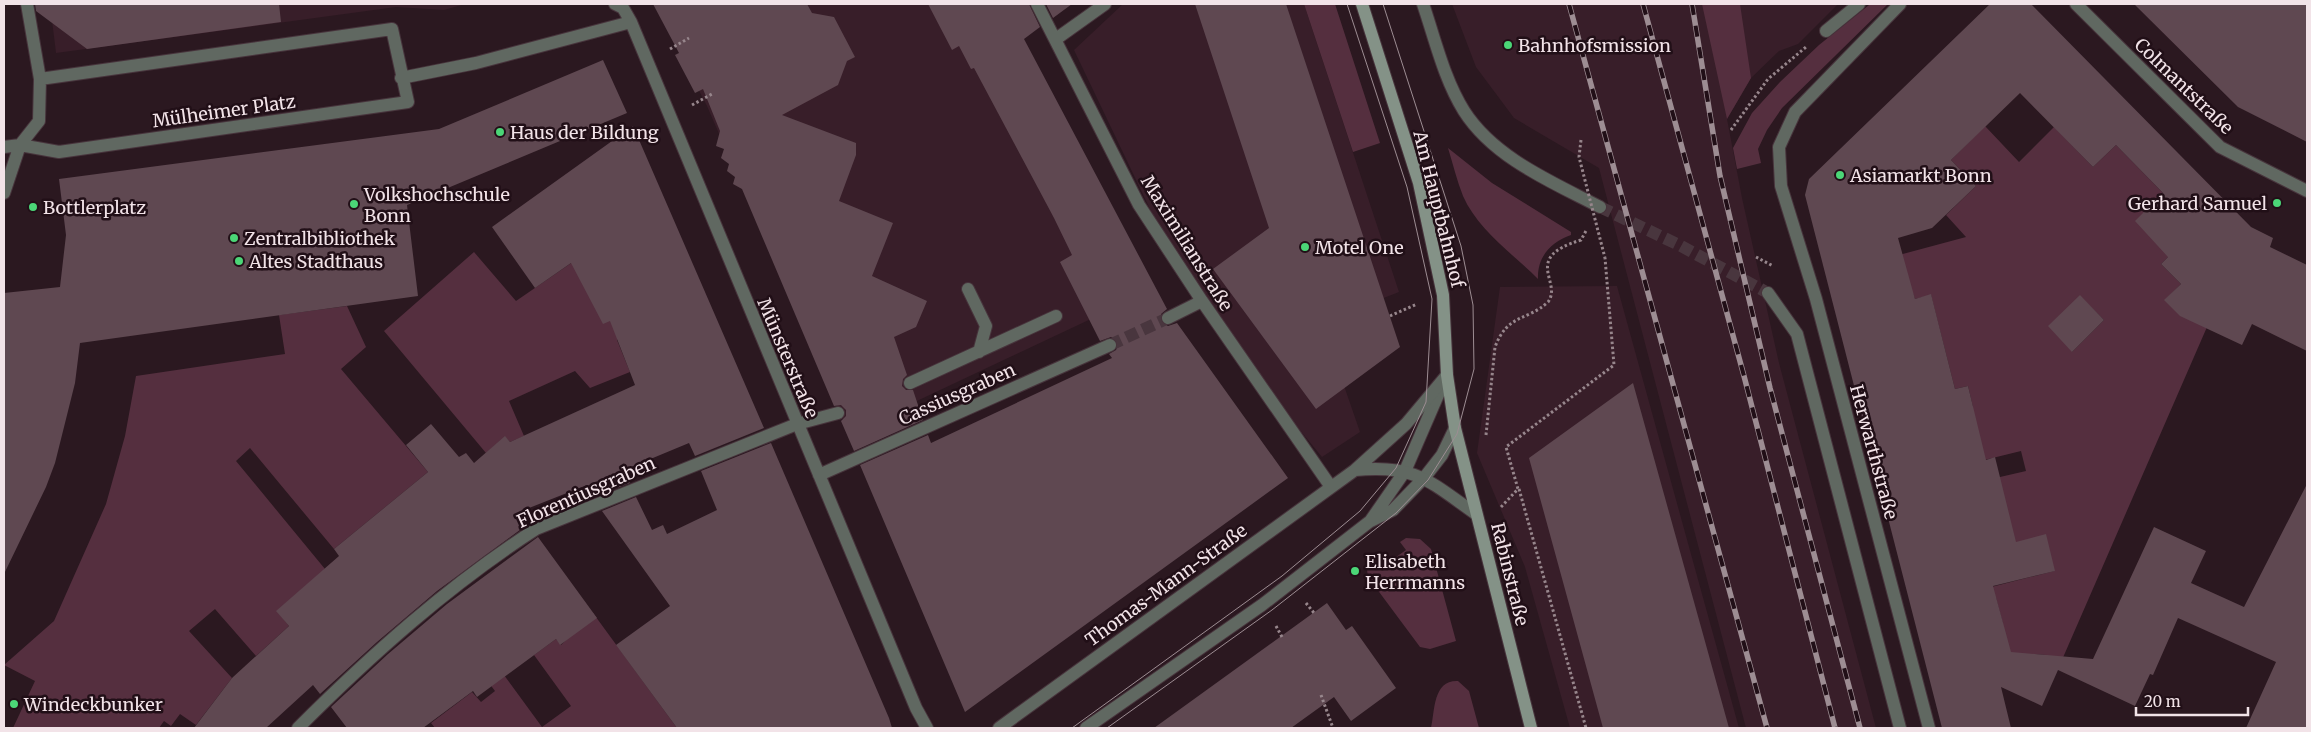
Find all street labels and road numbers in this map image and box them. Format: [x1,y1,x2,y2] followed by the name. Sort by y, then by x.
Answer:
[2130,33,2238,139] street label: Colmantstraße
[151,90,297,132] street label: Mülheimer Platz
[1408,127,1470,291] street label: Am Hauptbahnhof
[1136,171,1238,315] street label: Maximilianstraße
[752,294,824,422] street label: Münsterstraße
[895,358,1019,430] street label: Cassiusgraben
[1845,382,1903,522] street label: Herwarthstraße
[513,451,659,533] street label: Florentiusgraben
[1081,519,1251,651] street label: Thomas-Mann-Straße
[1486,520,1534,628] street label: Rabinstraße

